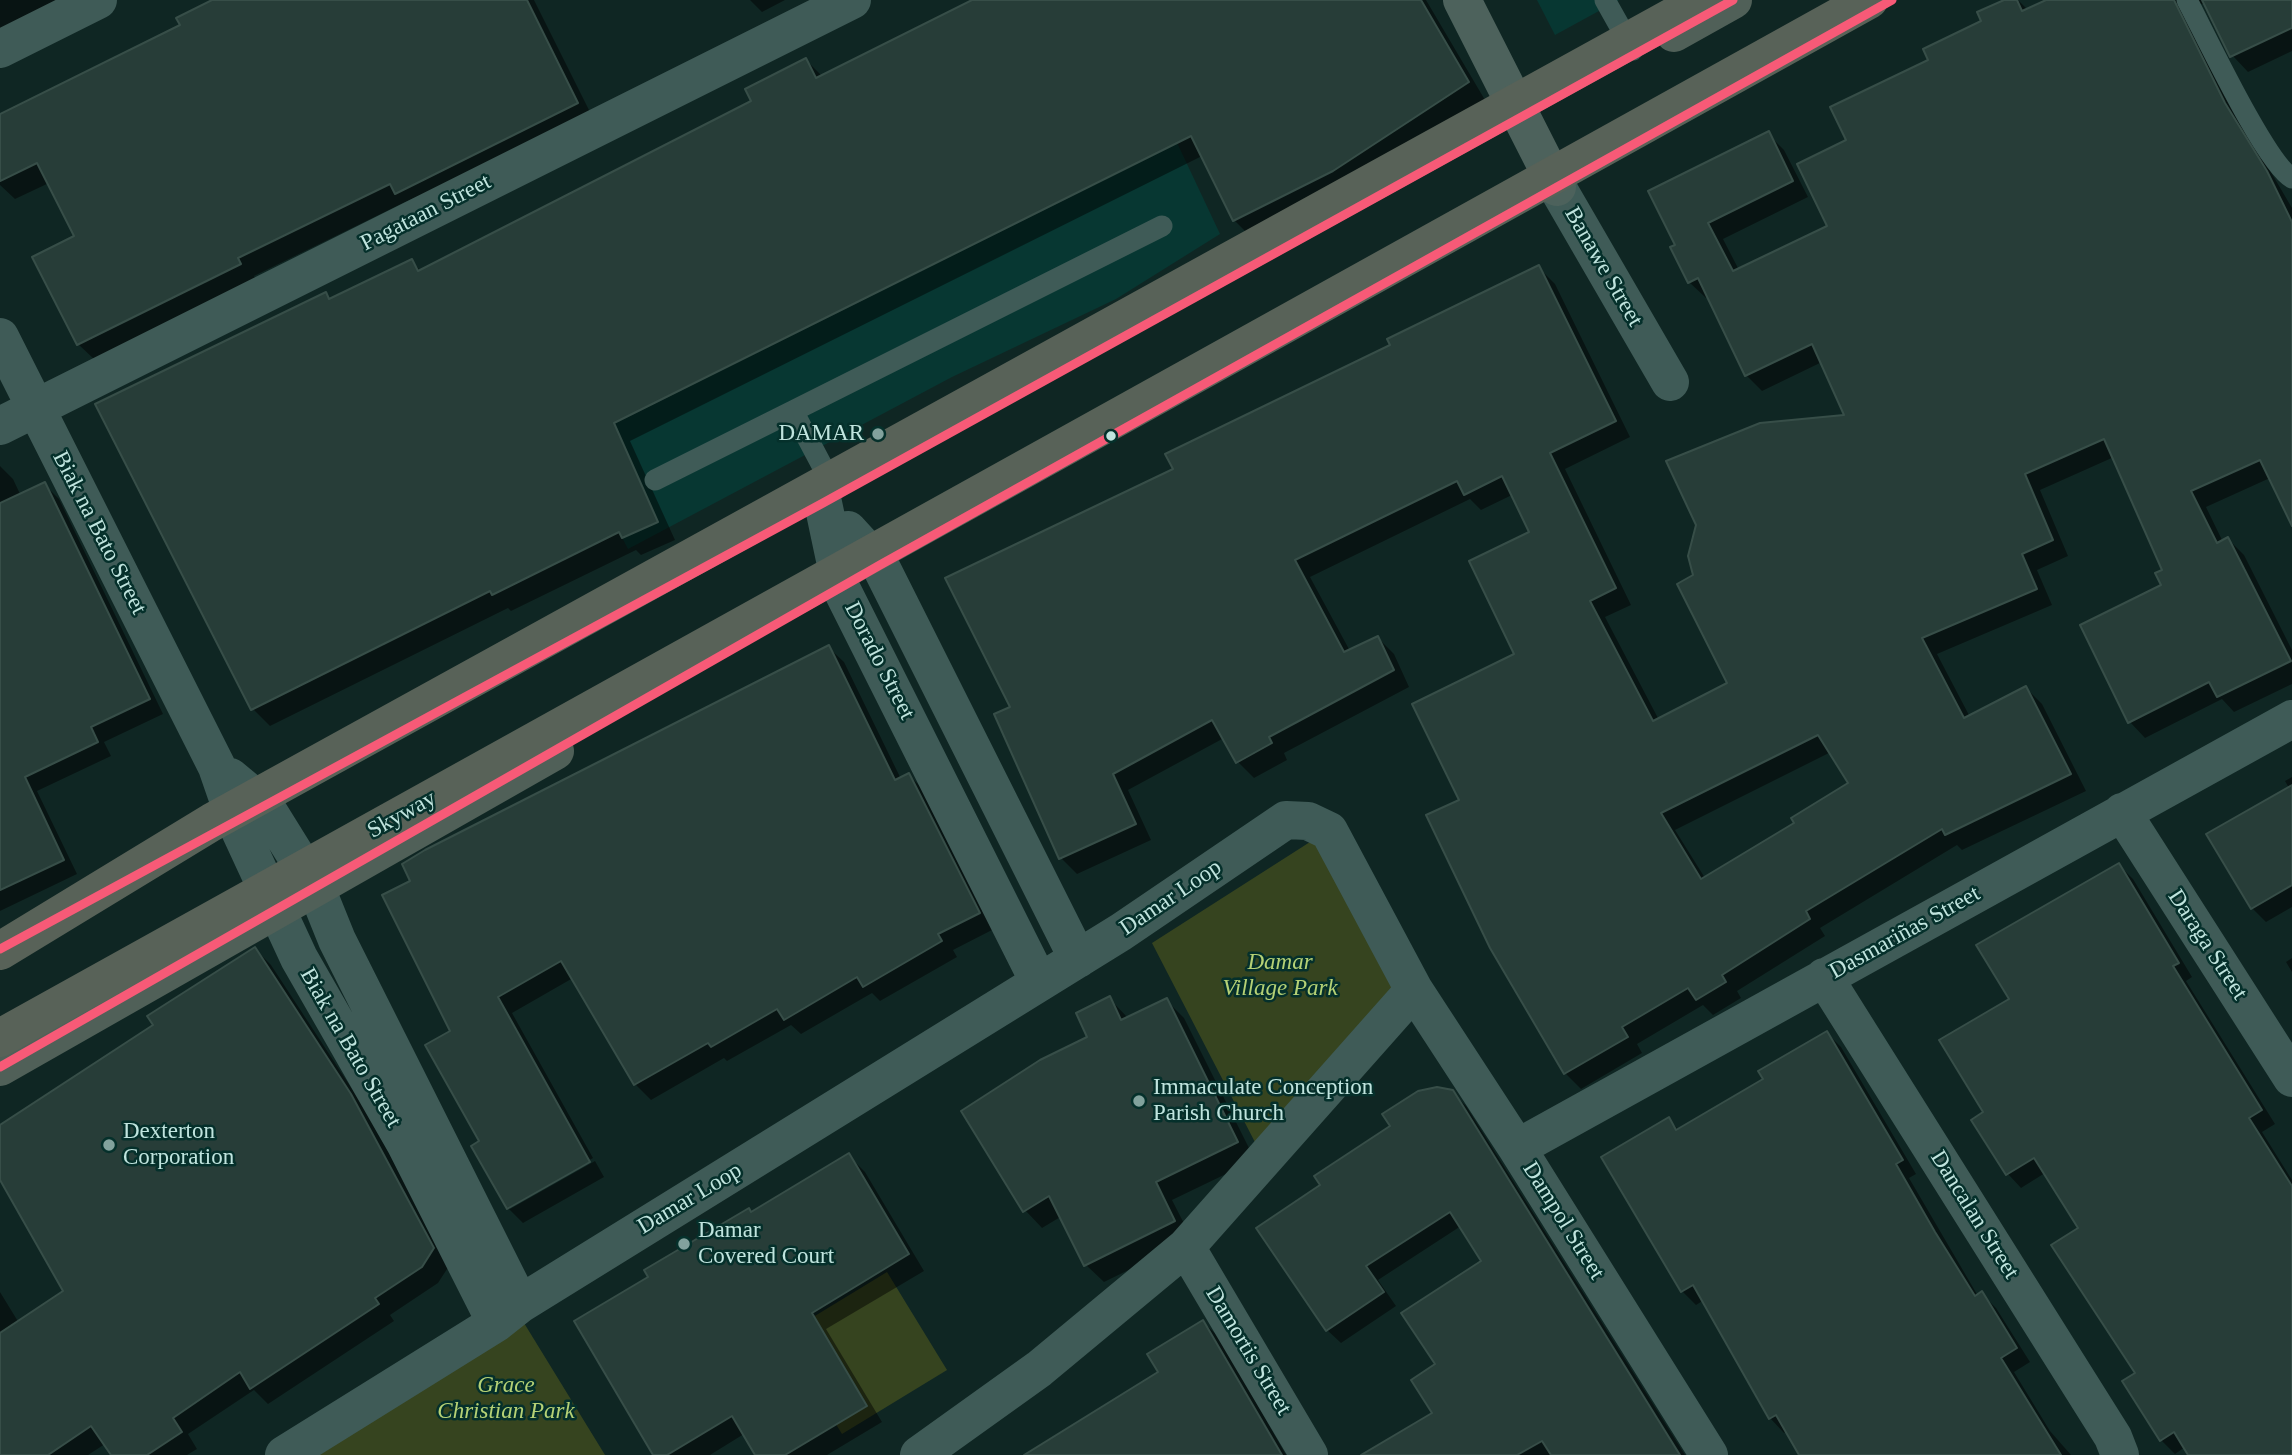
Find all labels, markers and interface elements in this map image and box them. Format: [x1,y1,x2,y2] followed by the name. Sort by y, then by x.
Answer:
[356,168,496,258] street label: Pagataan Street
[1558,202,1648,332] street label: Banawe Street
[778,420,864,448] place label: DAMAR
[870,426,886,442] marker: DAMAR
[1104,429,1118,443] unlabelled marker
[46,447,152,619] street label: Biak na Bato Street
[838,598,920,724] street label: Dorado Street
[363,785,441,845] street label: Skyway
[1115,854,1227,942] street label: Damar Loop
[1825,880,1985,986] street label: Dasmariñas Street
[2161,885,2253,1005] street label: Daraga Street
[1222,949,1338,1003] park label: Damar Village Park
[293,963,407,1133] street label: Biak na Bato Street
[1153,1074,1373,1128] place label: Immaculate Conception Parish Church
[1131,1093,1147,1109] marker: Immaculate Conception Parish Church
[123,1118,234,1172] place label: Dexterton Corporation
[101,1137,117,1153] marker: Dexterton Corporation
[1924,1146,2024,1284] street label: Dancalan Street
[633,1157,747,1241] street label: Damar Loop
[1516,1157,1610,1285] street label: Dampol Street
[698,1217,834,1271] place label: Damar Covered Court
[676,1236,692,1252] marker: Damar Covered Court
[1199,1282,1297,1420] street label: Damortis Street
[437,1372,575,1426] park label: Grace Christian Park

